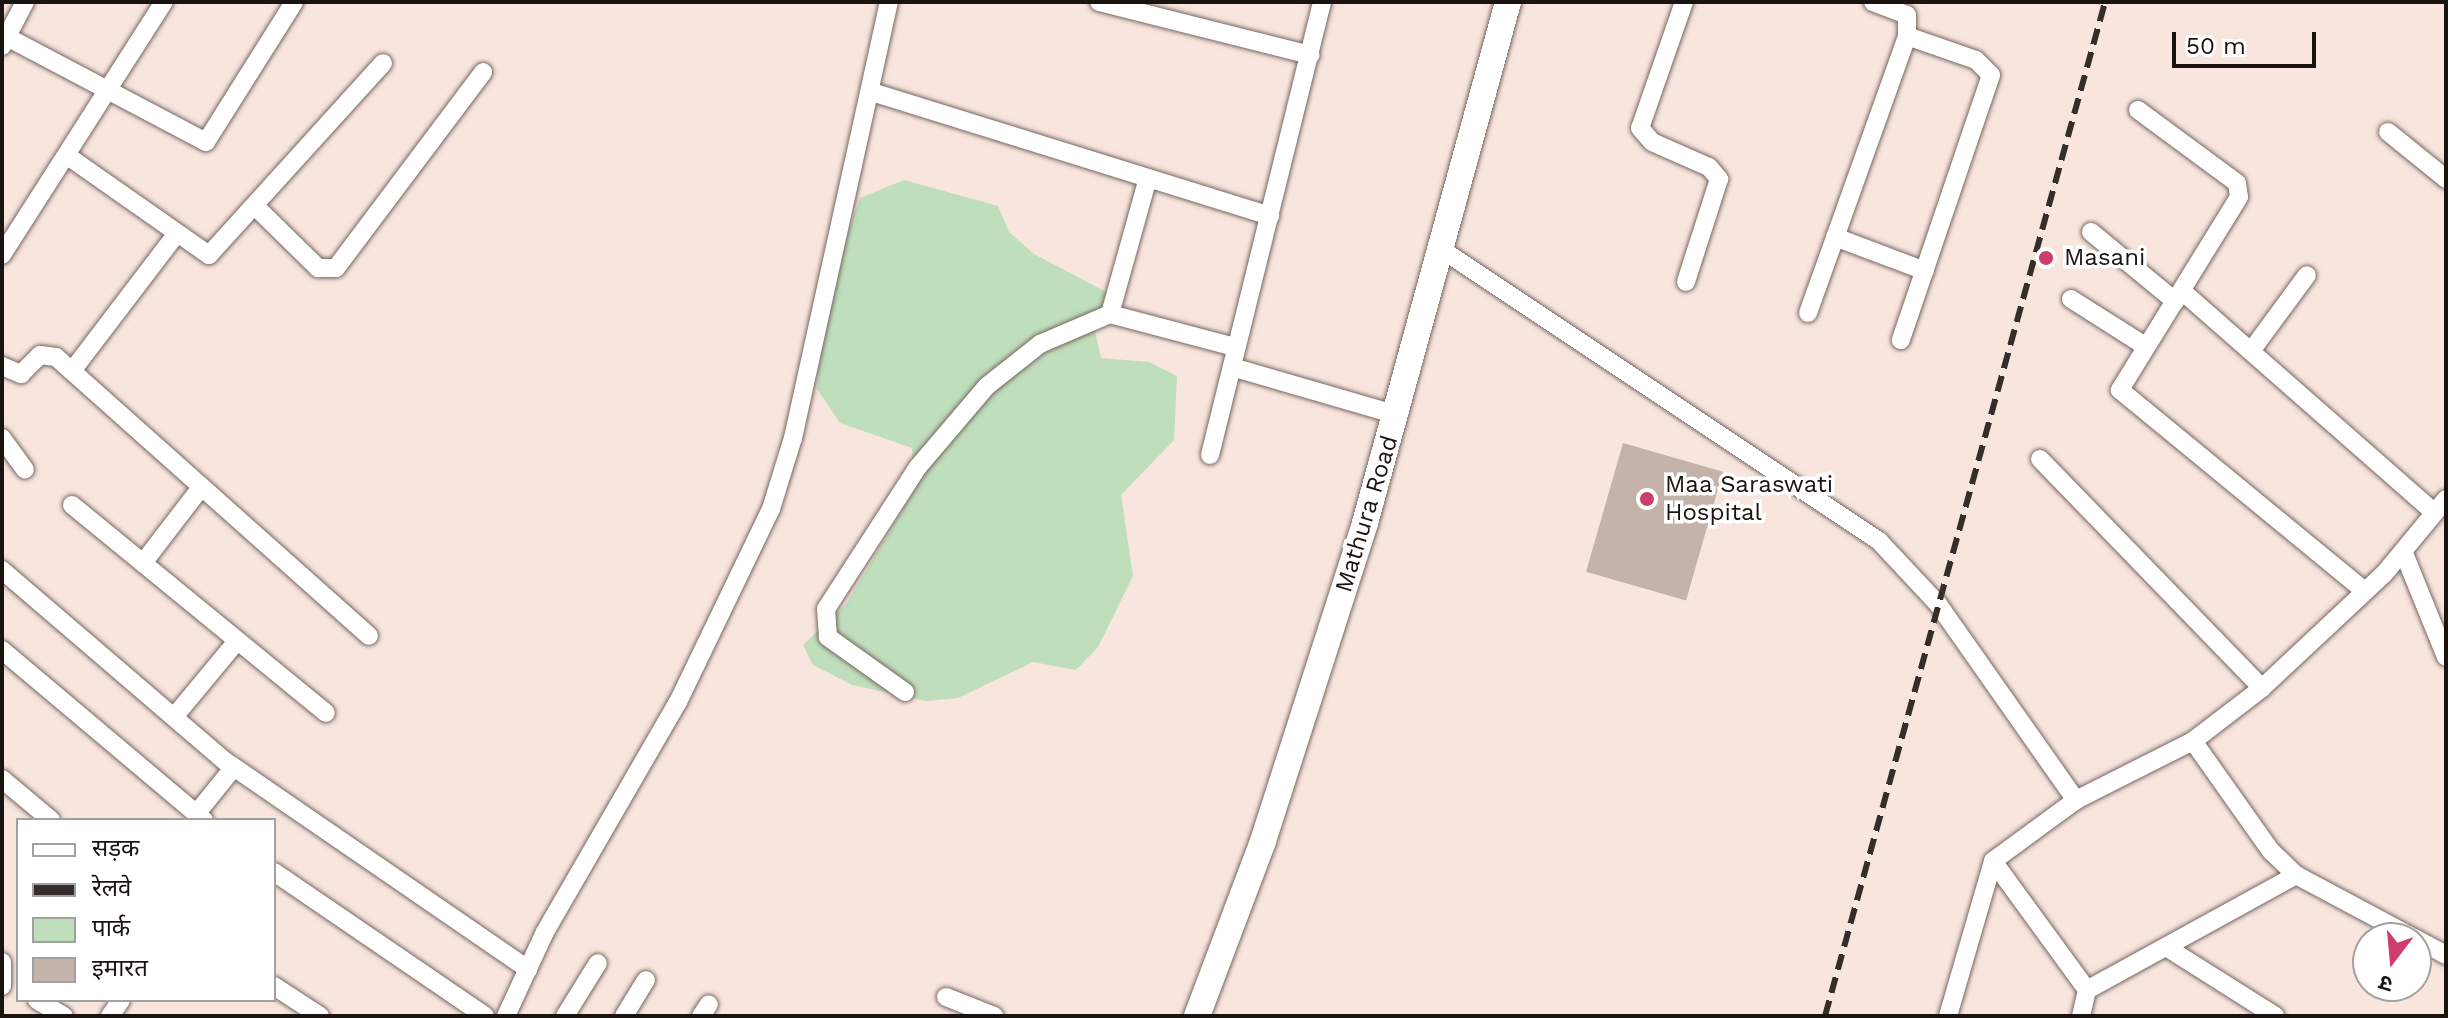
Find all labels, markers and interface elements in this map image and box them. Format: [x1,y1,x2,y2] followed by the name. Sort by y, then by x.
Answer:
[2176,16,2320,66] scale bar
[2186,32,2246,60] text: 50 m
[2064,244,2145,272] place label: Masani
[2035,247,2057,269] marker: Masani
[1329,432,1405,596] street label: Mathura Road
[1665,471,1834,527] place label: Maa Saraswati Hospital
[1636,488,1658,510] marker: Maa Saraswati Hospital
[16,818,276,1002] legend
[92,834,140,862] text: सड़क
[92,874,131,902] text: रेलवे
[92,914,130,942] text: पार्क
[2352,922,2432,1002] north arrow
[92,954,148,982] text: इमारत
[2376,970,2395,997] text: उ

